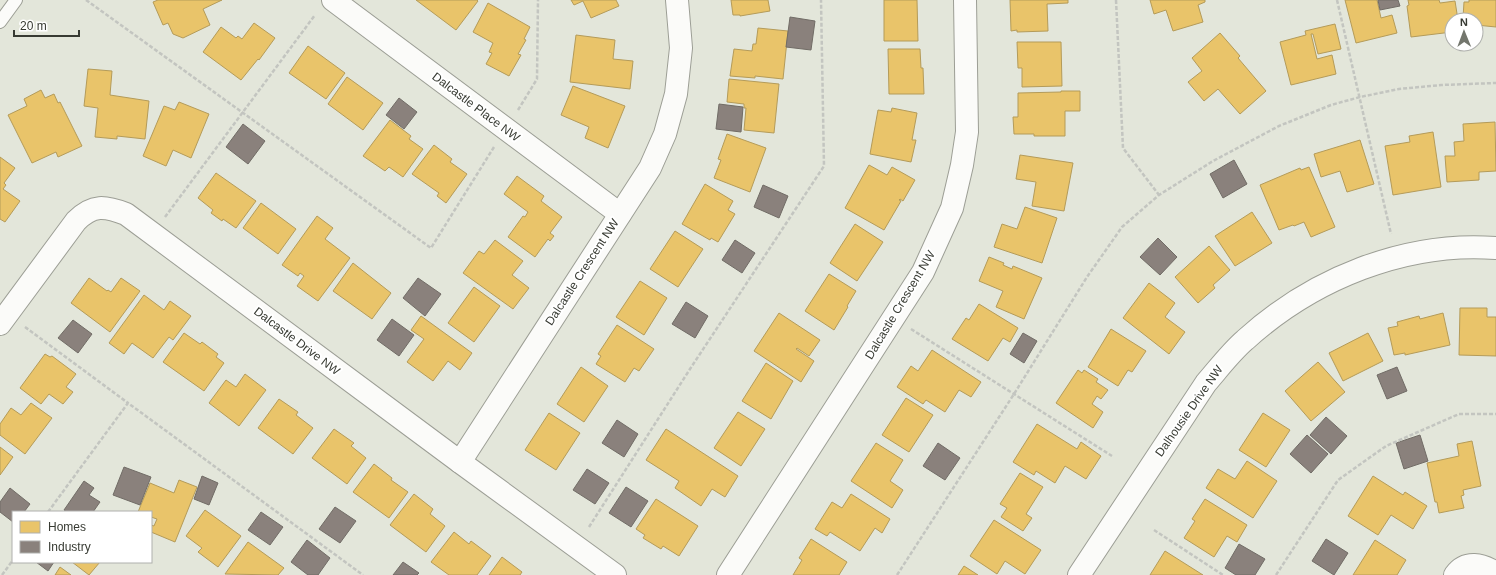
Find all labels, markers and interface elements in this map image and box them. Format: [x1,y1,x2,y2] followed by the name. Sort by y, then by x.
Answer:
[14,12,79,38] scale bar
[1444,12,1484,52] north arrow
[1460,16,1468,28] text: N
[20,19,47,33] text: 20 m
[429,70,523,145] street label: Dalcastle Place NW
[542,216,622,328] street label: Dalcastle Crescent NW
[862,248,938,362] street label: Dalcastle Crescent NW
[251,304,343,378] street label: Dalcastle Drive NW
[1152,362,1226,459] street label: Dalhousie Drive NW
[12,511,152,563] legend
[48,520,86,534] text: Homes
[48,540,91,554] text: Industry

